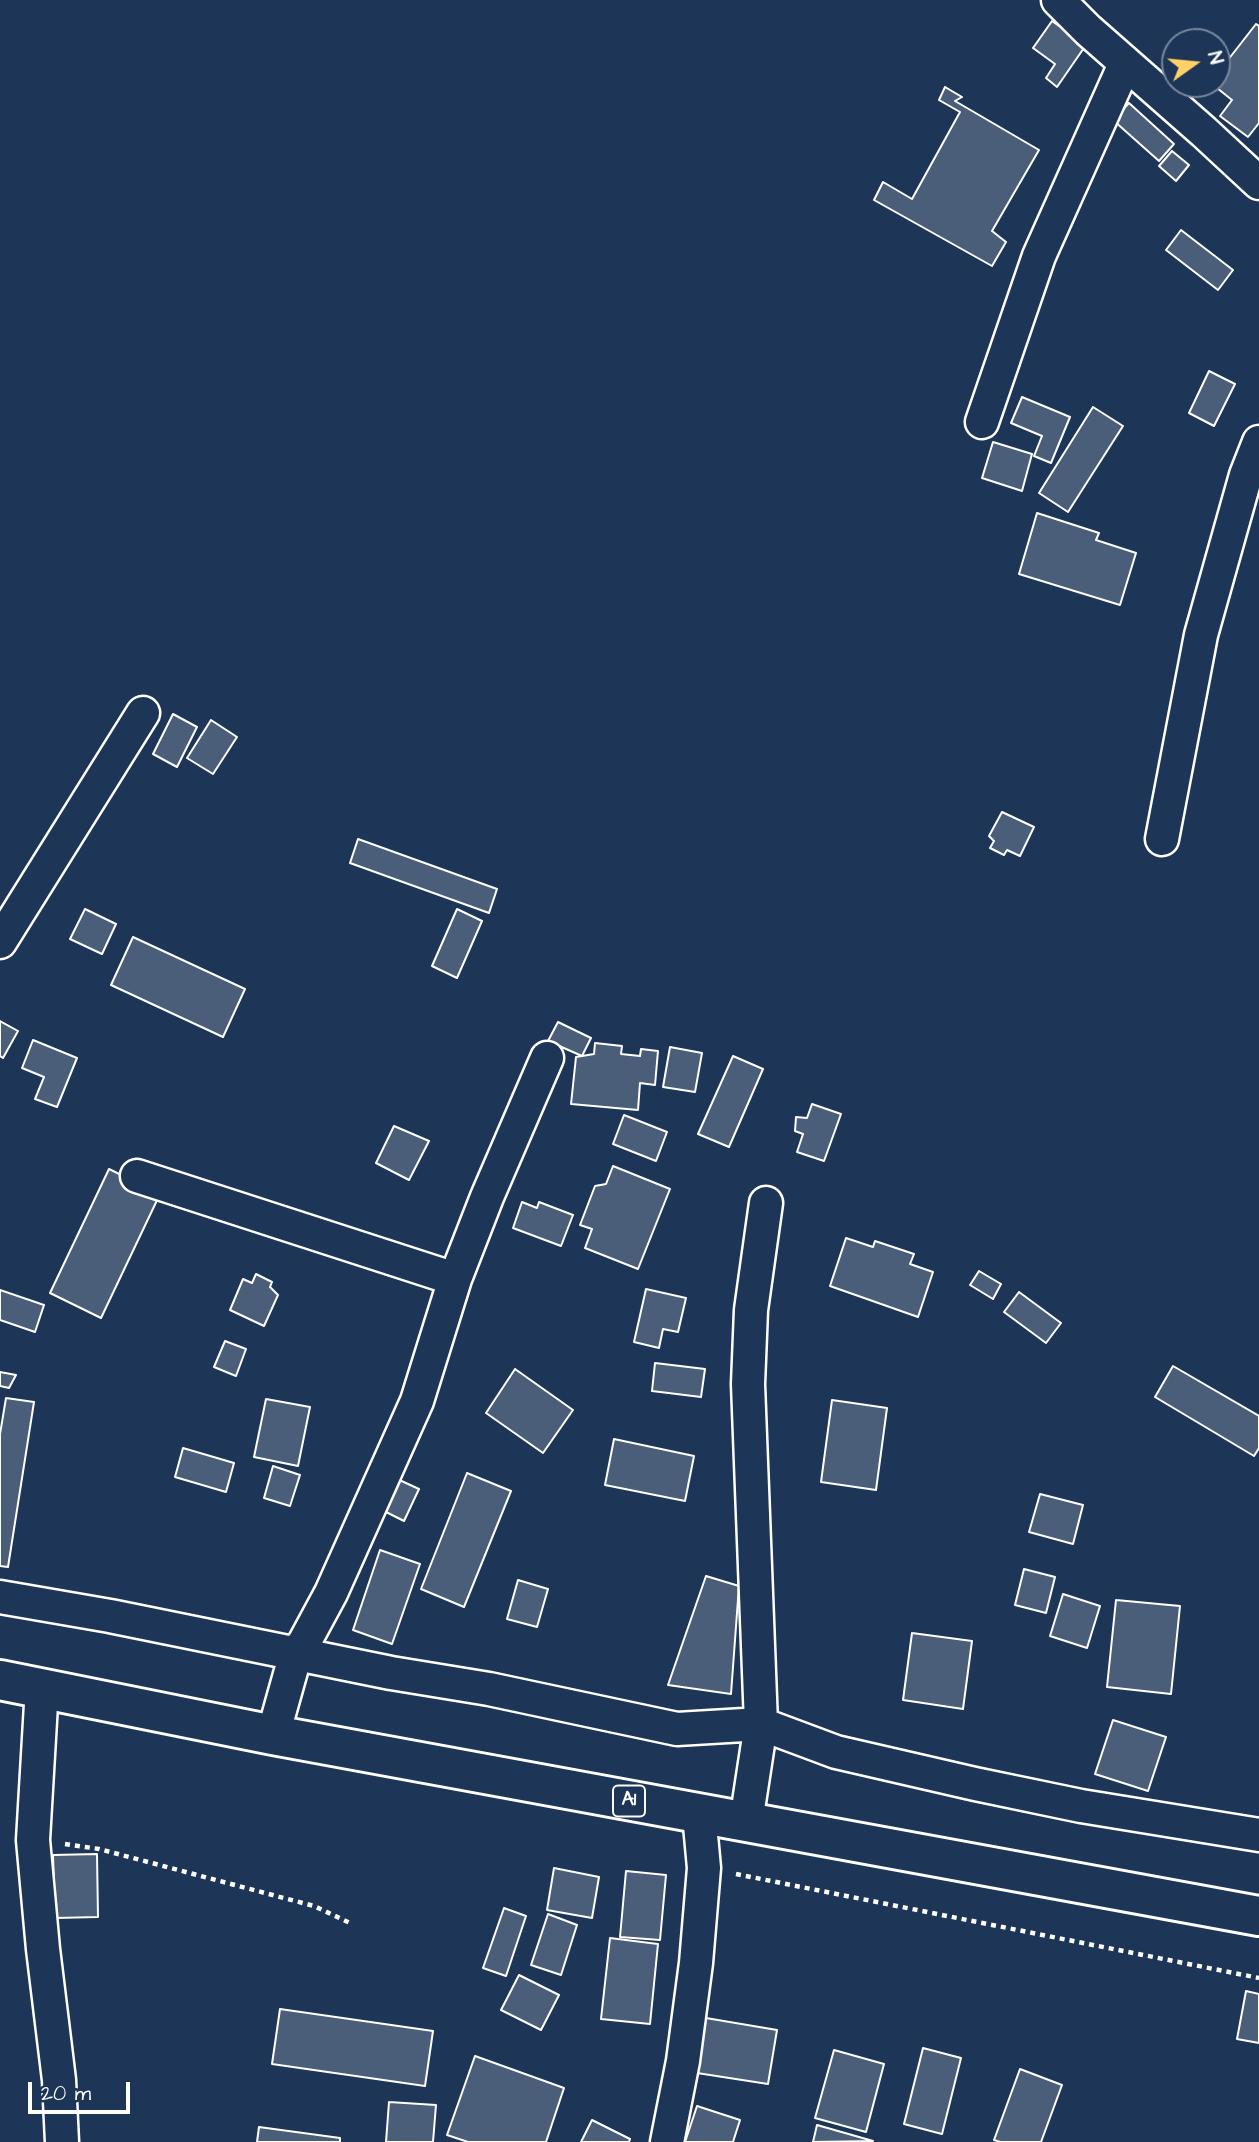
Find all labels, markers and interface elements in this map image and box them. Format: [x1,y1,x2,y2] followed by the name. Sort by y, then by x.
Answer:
[1161,28,1231,98] north arrow
[1200,49,1229,67] text: N
[613,1786,645,1816] road number: A1
[32,2068,133,2112] scale bar
[41,2079,91,2108] text: 20 m

